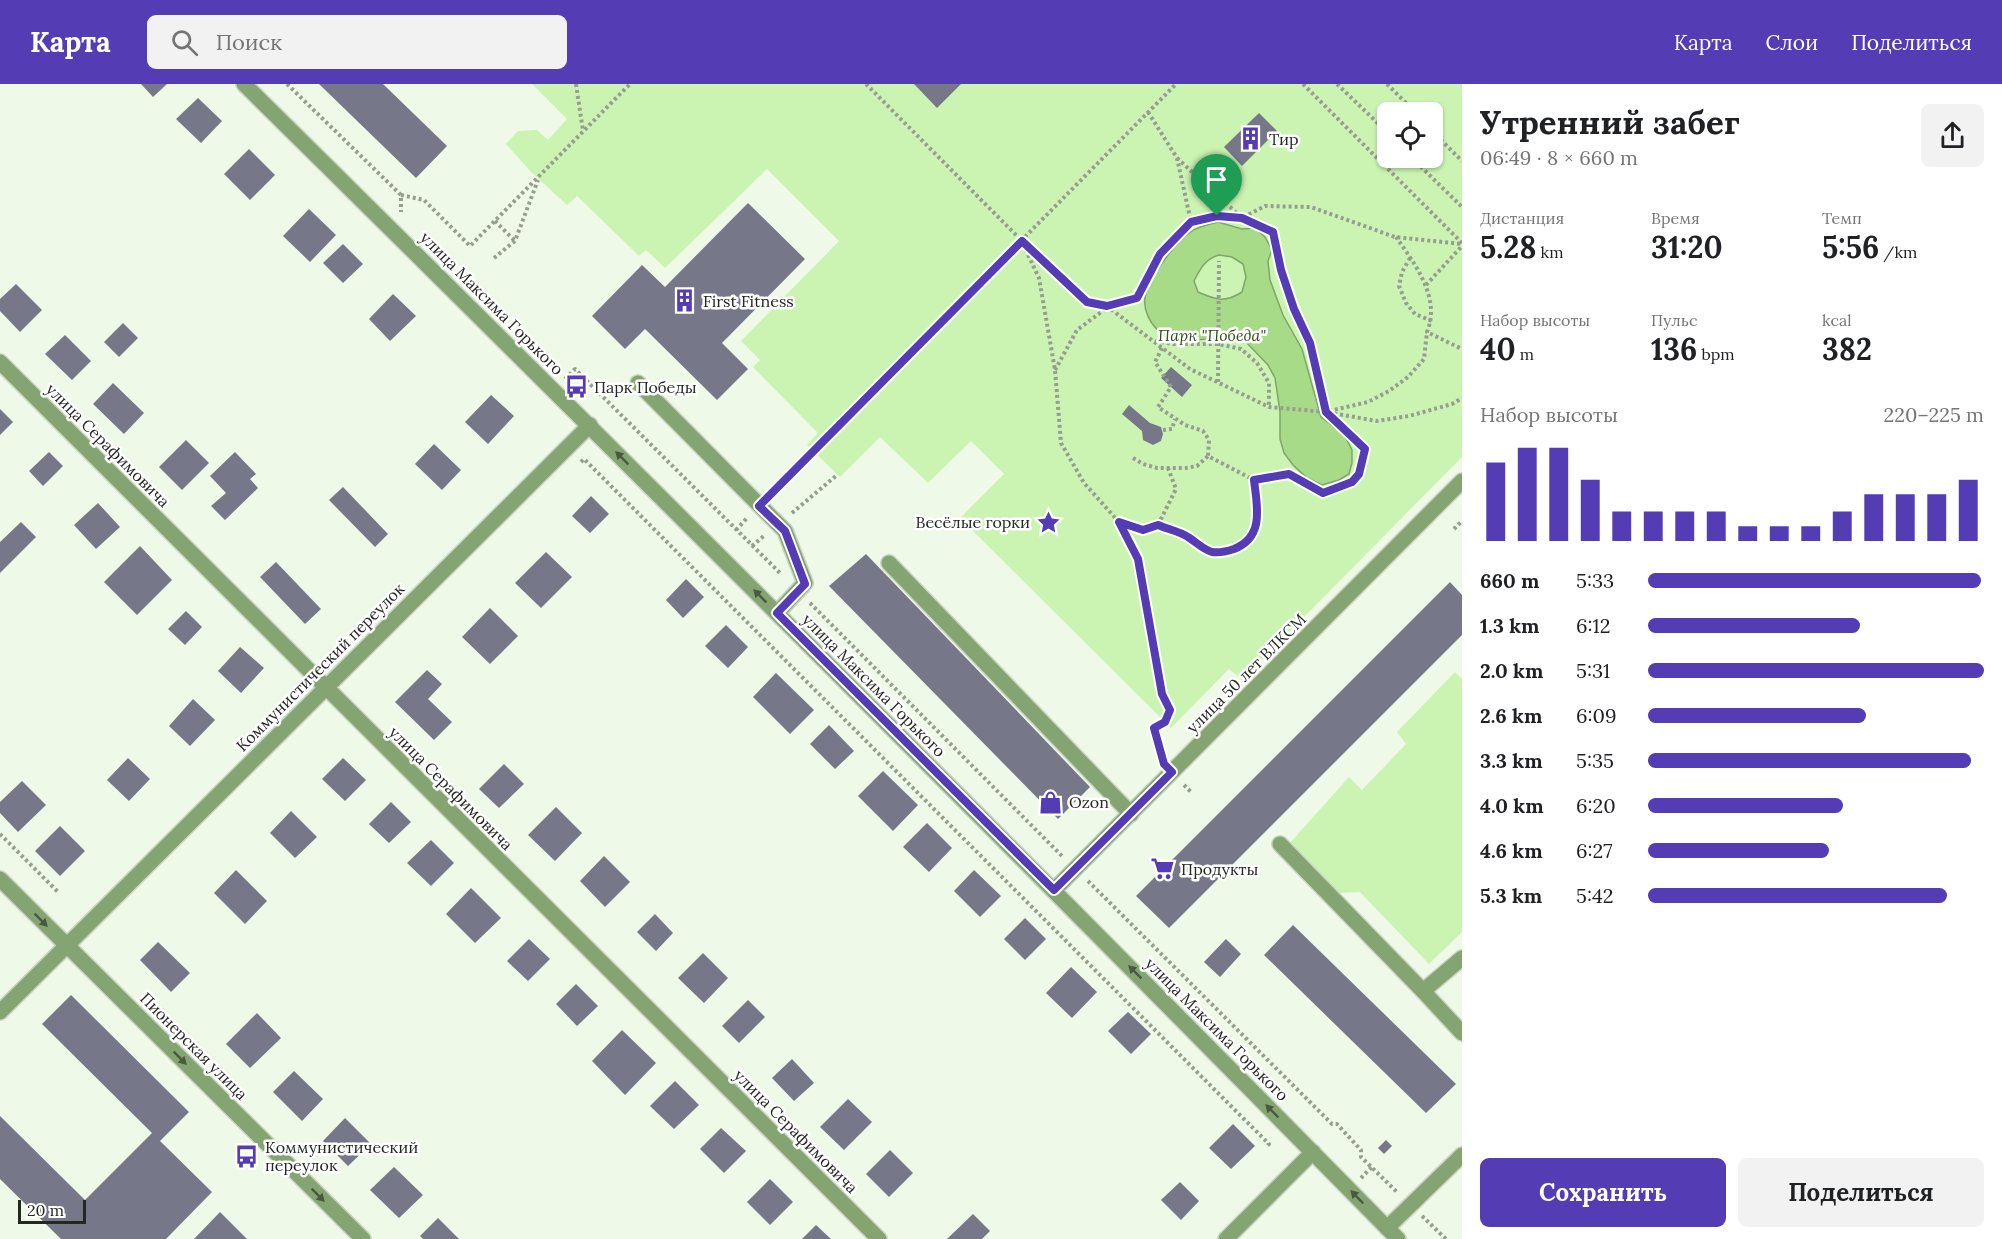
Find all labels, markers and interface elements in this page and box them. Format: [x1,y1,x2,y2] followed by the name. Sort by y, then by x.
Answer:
[147,15,567,69] search box
[30,24,111,60] text: Карта
[168,26,201,59] icon: search
[216,28,282,56] text: Поиск
[1674,29,1733,56] text: Карта
[1766,29,1818,56] text: Слои
[1851,29,1972,56] text: Поделиться
[1480,101,1740,143] text: Утренний забег
[1377,102,1443,168] map controls
[1377,102,1443,168] button: locate
[1921,104,1984,167] button: share
[1238,126,1264,152] building icon: Тир
[1269,129,1299,149] place label: Тир
[1480,145,1638,170] text: 06:49 · 8 × 660 m
[1191,154,1242,216] pin
[1200,163,1233,196] icon: arrive
[1480,208,1564,228] text: Дистанция
[1651,208,1700,228] text: Время
[1822,208,1862,228] text: Темп
[416,227,568,379] street label: улица Максима Горького
[1480,228,1536,266] text: 5.28
[1651,228,1723,266] text: 31:20
[1822,228,1879,266] text: 5:56
[1536,242,1563,262] text: km
[1879,242,1917,262] text: /km
[672,288,698,314] building icon: First Fitness
[703,291,794,311] place label: First Fitness
[1480,310,1590,330] text: Набор высоты
[1651,310,1697,330] text: Пульс
[1822,310,1852,330] text: kcal
[1158,325,1266,345] park label: Парк "Победа"
[1480,330,1516,368] text: 40
[1651,330,1697,368] text: 136
[1822,330,1872,368] text: 382
[1516,344,1534,364] text: m
[1697,344,1735,364] text: bpm
[563,374,589,400] bus stop icon: Парк Победы
[594,377,697,397] place label: Парк Победы
[42,379,174,511] street label: улица Серафимовича
[1480,402,1618,427] text: Набор высоты
[1883,402,1984,427] text: 220–225 m
[615,450,629,465] one-way arrow
[1035,509,1061,535] place icon: Весёлые горки
[916,512,1030,532] place label: Весёлые горки
[1480,568,1539,593] text: 660 m
[1576,568,1614,593] text: 5:33
[232,578,409,755] street label: Коммунистический переулок
[753,589,767,603] one-way arrow
[798,609,950,761] street label: улица Максима Горького
[1182,609,1310,737] street label: улица 50 лет ВЛКСМ
[1480,613,1540,638] text: 1.3 km
[1576,613,1611,638] text: 6:12
[1480,658,1543,683] text: 2.0 km
[1576,658,1610,683] text: 5:31
[1480,703,1542,728] text: 2.6 km
[1576,703,1617,728] text: 6:09
[385,722,517,854] street label: улица Серафимовича
[1480,748,1543,773] text: 3.3 km
[1576,748,1614,773] text: 5:35
[1038,789,1064,815] shop icon: Ozon
[1069,792,1109,812] place label: Ozon
[1480,793,1544,818] text: 4.0 km
[1576,793,1616,818] text: 6:20
[1480,838,1543,863] text: 4.6 km
[1576,838,1613,863] text: 6:27
[1150,856,1176,882] supermarket icon: Продукты
[1181,859,1259,879] place label: Продукты
[1480,883,1542,908] text: 5.3 km
[1576,883,1613,908] text: 5:42
[34,913,48,927] one-way arrow
[1141,953,1293,1105] street label: улица Максима Горького
[1128,965,1142,979] one-way arrow
[136,988,252,1104] street label: Пионерская улица
[172,1050,186,1064] one-way arrow
[730,1065,862,1197] street label: улица Серафимовича
[1265,1104,1279,1118] one-way arrow
[265,1137,418,1175] place label: Коммунистический переулок
[234,1143,260,1169] bus stop icon: Коммунистический переулок
[1480,1158,1726,1227] button: Сохранить
[1738,1158,1984,1227] button: Поделиться
[311,1188,326,1202] one-way arrow
[1350,1190,1364,1205] one-way arrow
[18,1197,86,1224] scale bar
[27,1200,64,1220] text: 20 m

